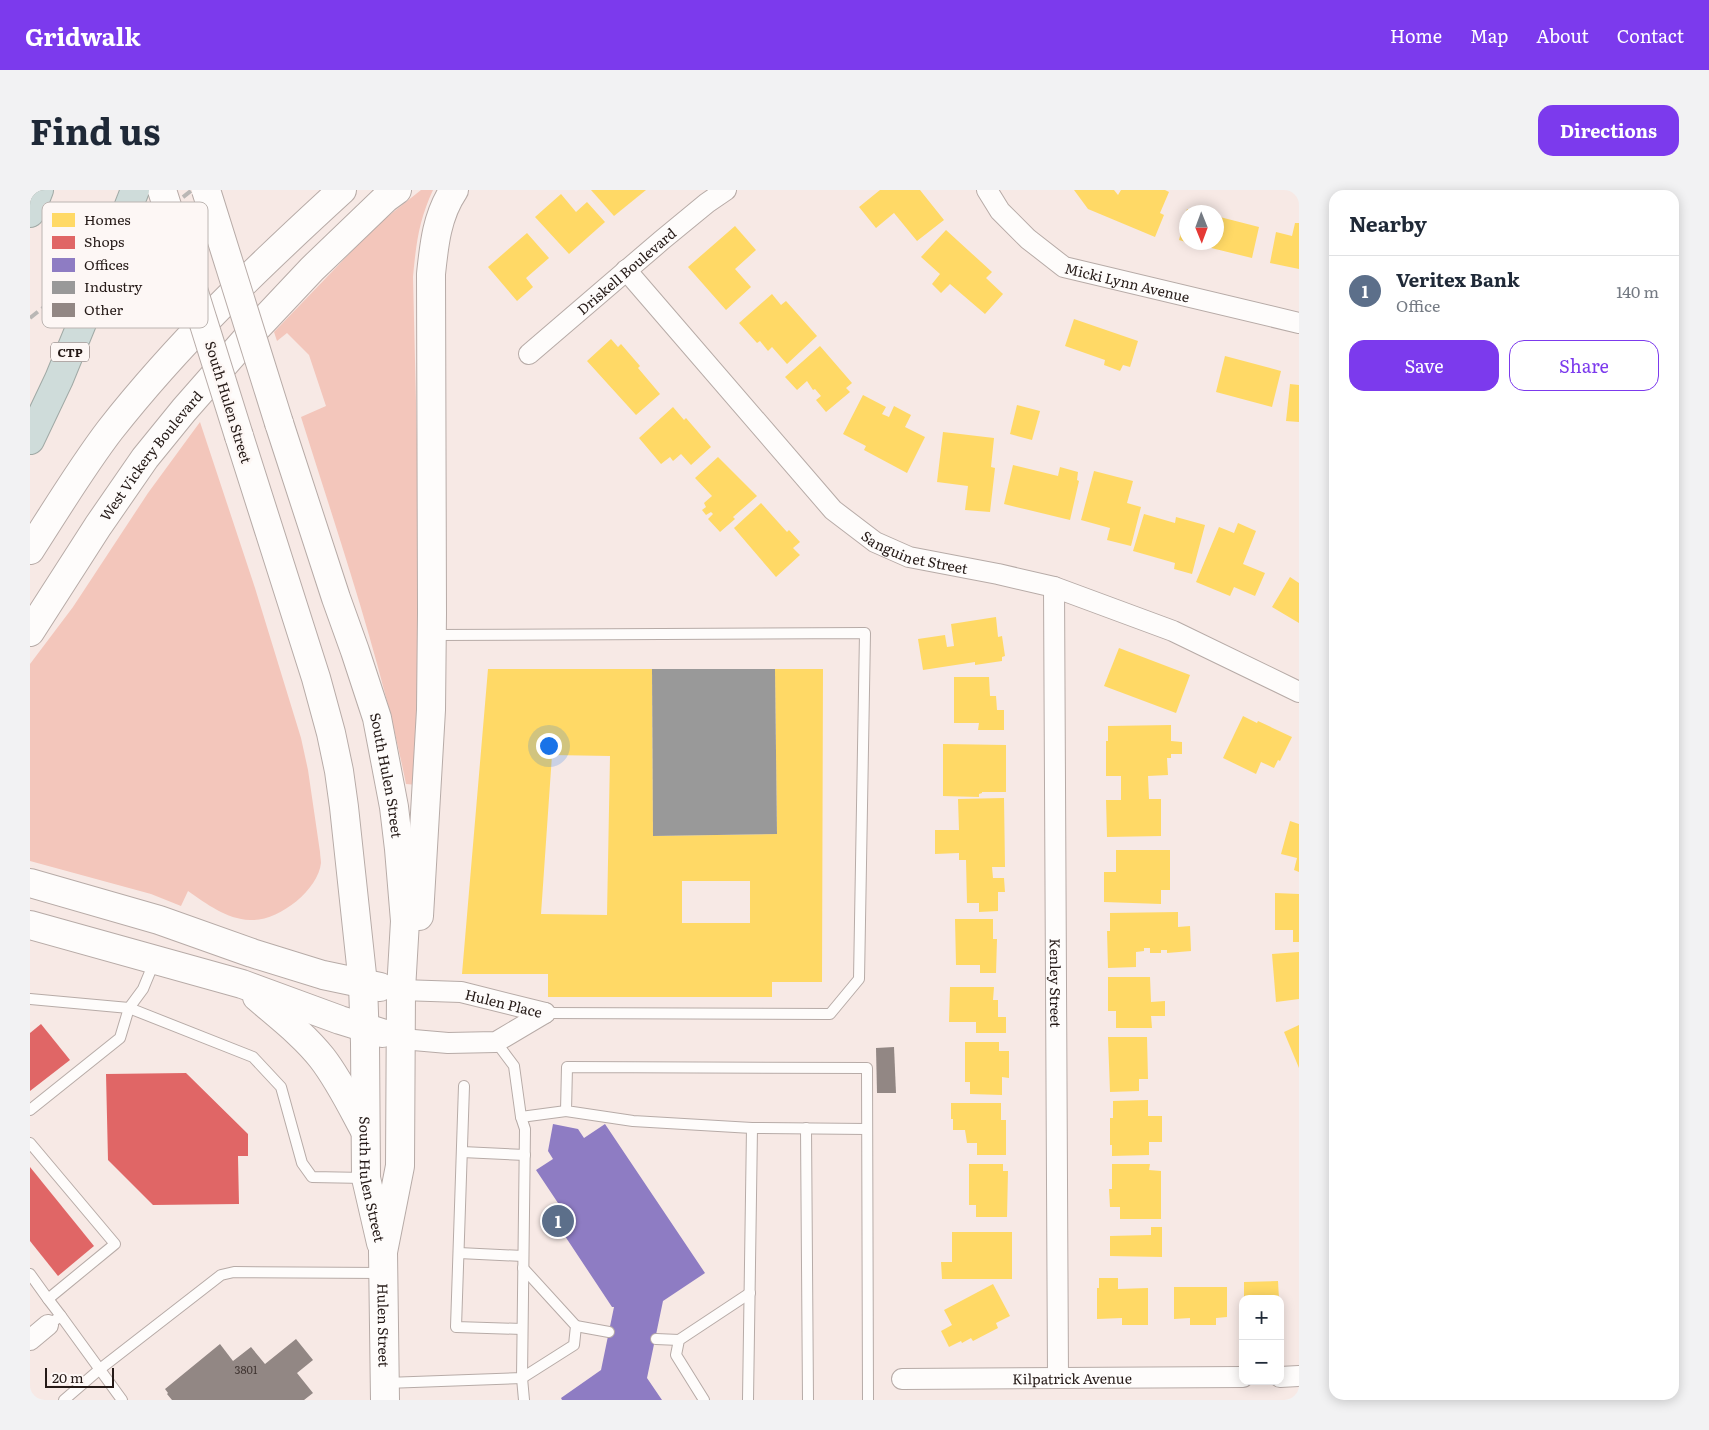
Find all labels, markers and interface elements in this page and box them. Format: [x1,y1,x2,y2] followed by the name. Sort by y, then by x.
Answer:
[25,18,141,53] text: Gridwalk
[1390,22,1442,49] text: Home
[1470,22,1508,49] text: Map
[1536,22,1589,49] text: About
[1617,22,1684,49] text: Contact
[30,104,160,156] text: Find us
[1538,105,1679,156] button: Directions
[42,202,208,328] legend
[1179,205,1224,250] north arrow
[1349,207,1427,238] text: Nearby
[84,209,131,229] text: Homes
[572,222,680,319] street label: Driskell Boulevard
[84,231,124,251] text: Shops
[84,254,129,274] text: Offices
[1063,258,1192,307] street label: Micki Lynn Avenue
[1396,265,1520,293] text: Veritex Bank
[84,276,143,296] text: Industry
[1362,279,1368,303] text: 1
[1616,279,1659,303] text: 140 m
[1396,293,1440,317] text: Office
[84,299,124,319] text: Other
[201,338,257,466] street label: South Hulen Street
[1349,340,1499,391] button: Save
[1509,340,1659,391] button: Share
[51,342,89,362] road number: CTP
[95,386,207,525] street label: West Vickery Boulevard
[858,525,970,578] street label: Sanguinet Street
[366,710,408,839] street label: South Hulen Street
[536,733,562,759] your location
[1046,938,1066,1028] street label: Kenley Street
[463,983,544,1022] street label: Hulen Place
[356,1116,391,1244] street label: South Hulen Street
[542,1202,574,1240] pin: 1
[373,1283,395,1368] street label: Hulen Street
[1239,1295,1284,1385] map controls
[1239,1295,1284,1340] button: +
[1239,1340,1284,1385] button: −
[235,1361,258,1377] house number: 3801
[45,1365,114,1388] scale bar
[52,1367,84,1387] text: 20 m
[1012,1368,1132,1388] street label: Kilpatrick Avenue

